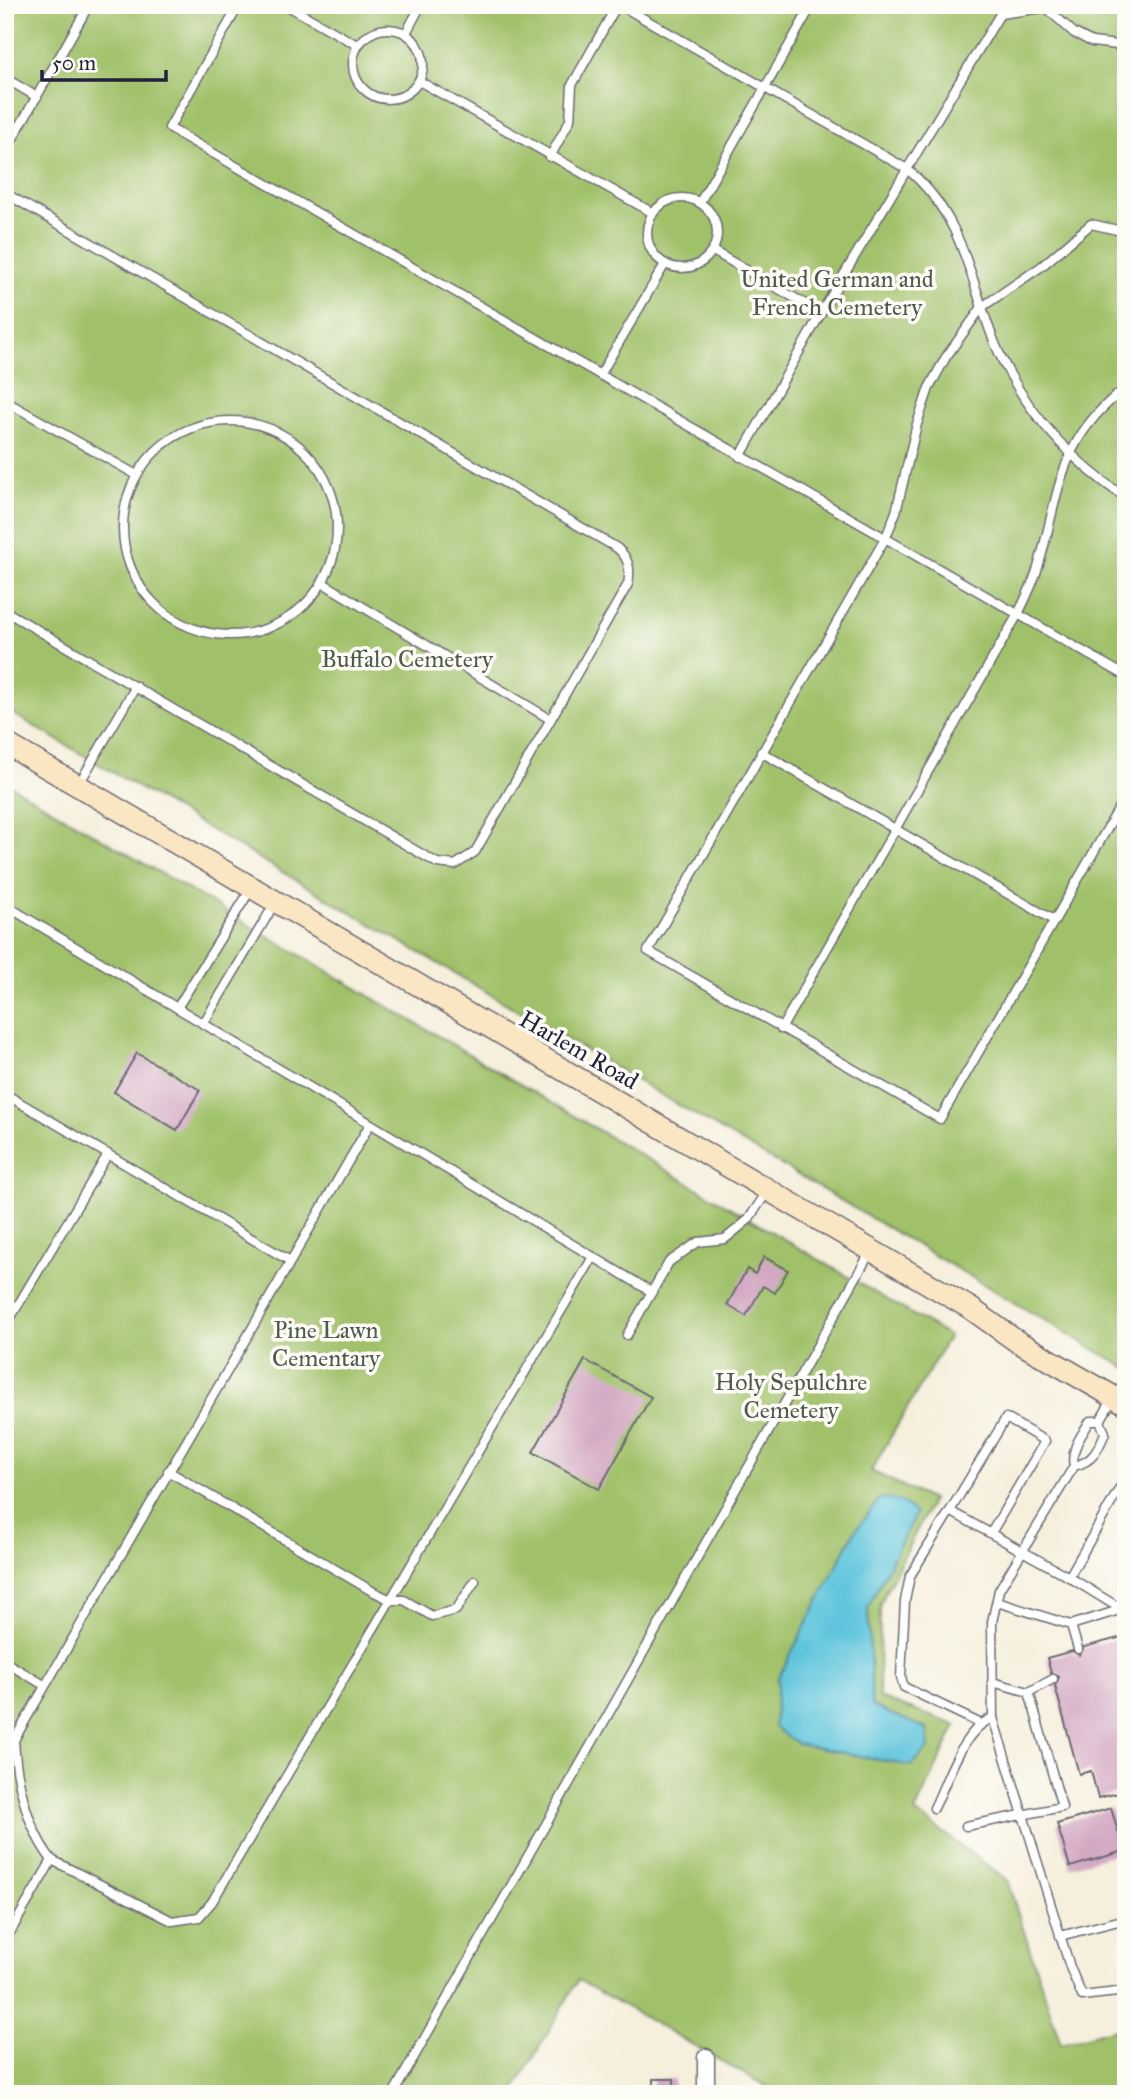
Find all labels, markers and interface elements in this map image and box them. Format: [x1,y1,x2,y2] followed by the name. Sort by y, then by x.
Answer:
[42,38,166,82] scale bar
[52,50,97,76] text: 50 m
[740,264,934,322] park label: United German and French Cemetery
[321,644,494,674] park label: Buffalo Cemetery
[514,1004,644,1096] street label: Harlem Road
[272,1315,381,1373] park label: Pine Lawn Cementary
[715,1367,867,1425] park label: Holy Sepulchre Cemetery

